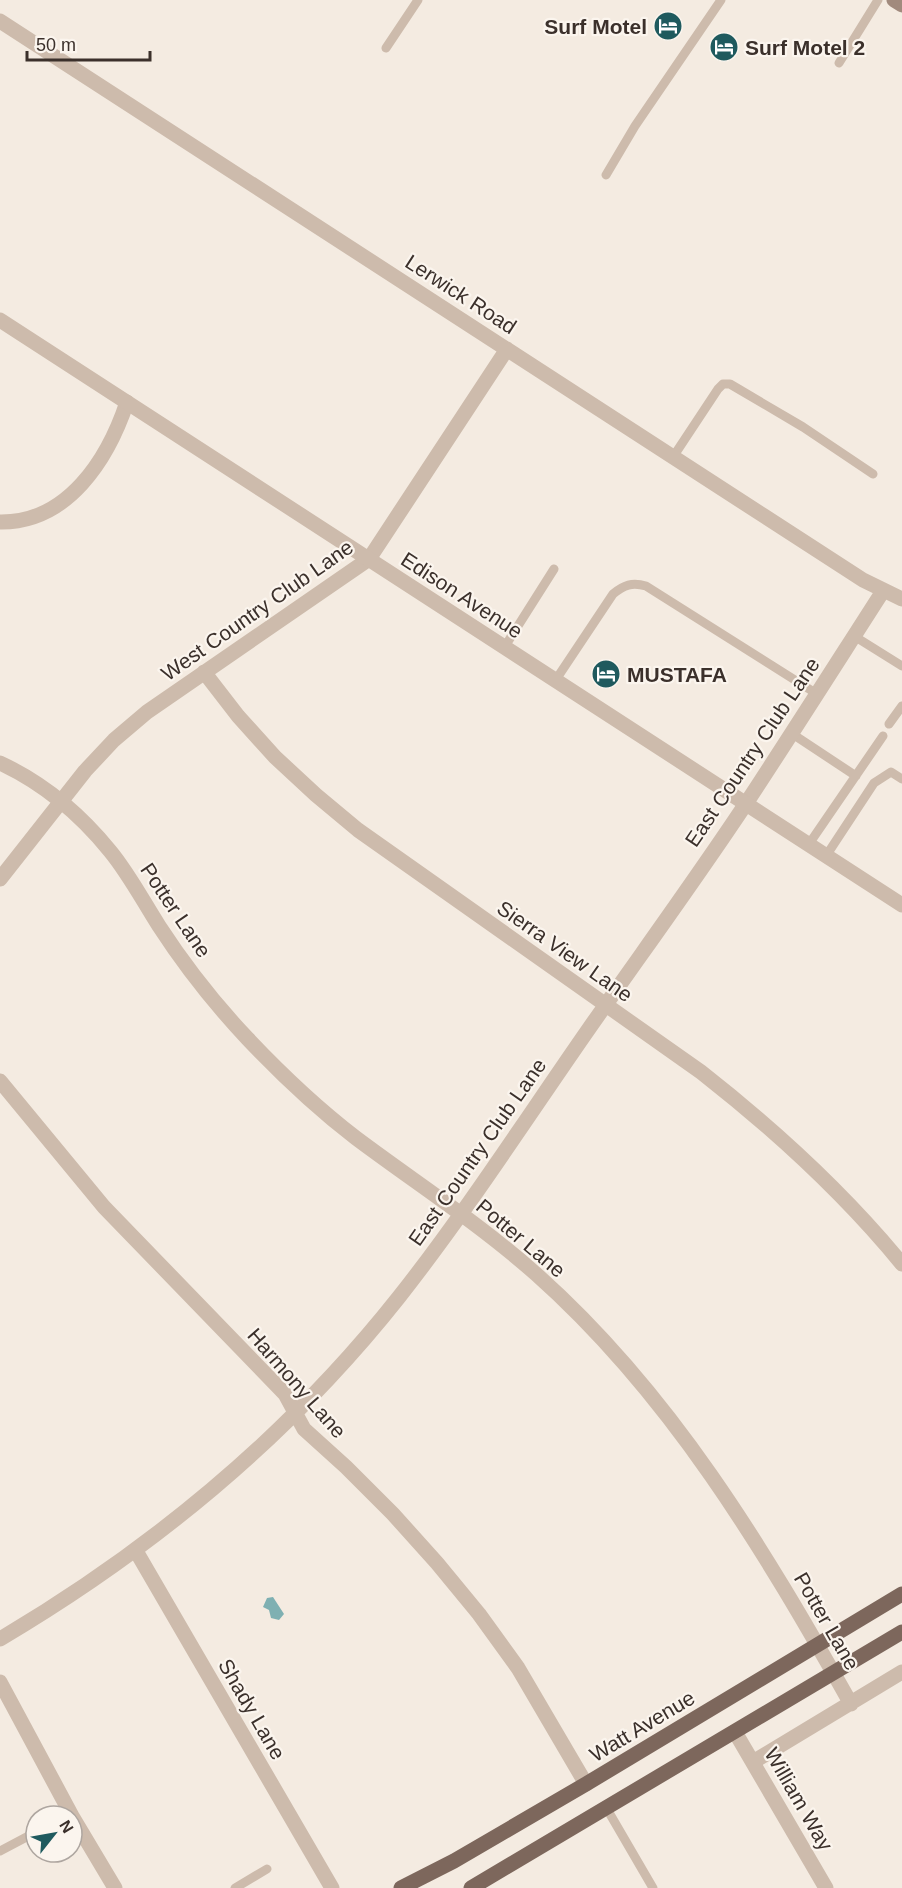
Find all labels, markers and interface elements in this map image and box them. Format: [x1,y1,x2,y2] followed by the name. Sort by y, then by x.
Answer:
[652,10,684,42] hotel icon: Surf Motel
[544,15,647,38] place label: Surf Motel
[27,24,150,62] scale bar
[708,31,740,63] hotel icon: Surf Motel 2
[36,35,76,55] text: 50 m
[745,36,865,59] place label: Surf Motel 2
[401,250,521,338] street label: Lerwick Road
[157,535,357,685] street label: West Country Club Lane
[397,547,527,643] street label: Edison Avenue
[680,653,824,851] street label: East Country Club Lane
[590,658,622,690] hotel icon: MUSTAFA
[627,663,727,686] place label: MUSTAFA
[136,859,216,961] street label: Potter Lane
[493,896,637,1006] street label: Sierra View Lane
[404,1054,550,1250] street label: East Country Club Lane
[472,1194,570,1282] street label: Potter Lane
[243,1323,351,1443] street label: Harmony Lane
[790,1568,864,1674] street label: Potter Lane
[214,1655,290,1763] street label: Shady Lane
[586,1686,698,1766] street label: Watt Avenue
[760,1744,838,1855] street label: William Way
[24,1804,84,1864] north arrow
[56,1817,77,1836] text: N

